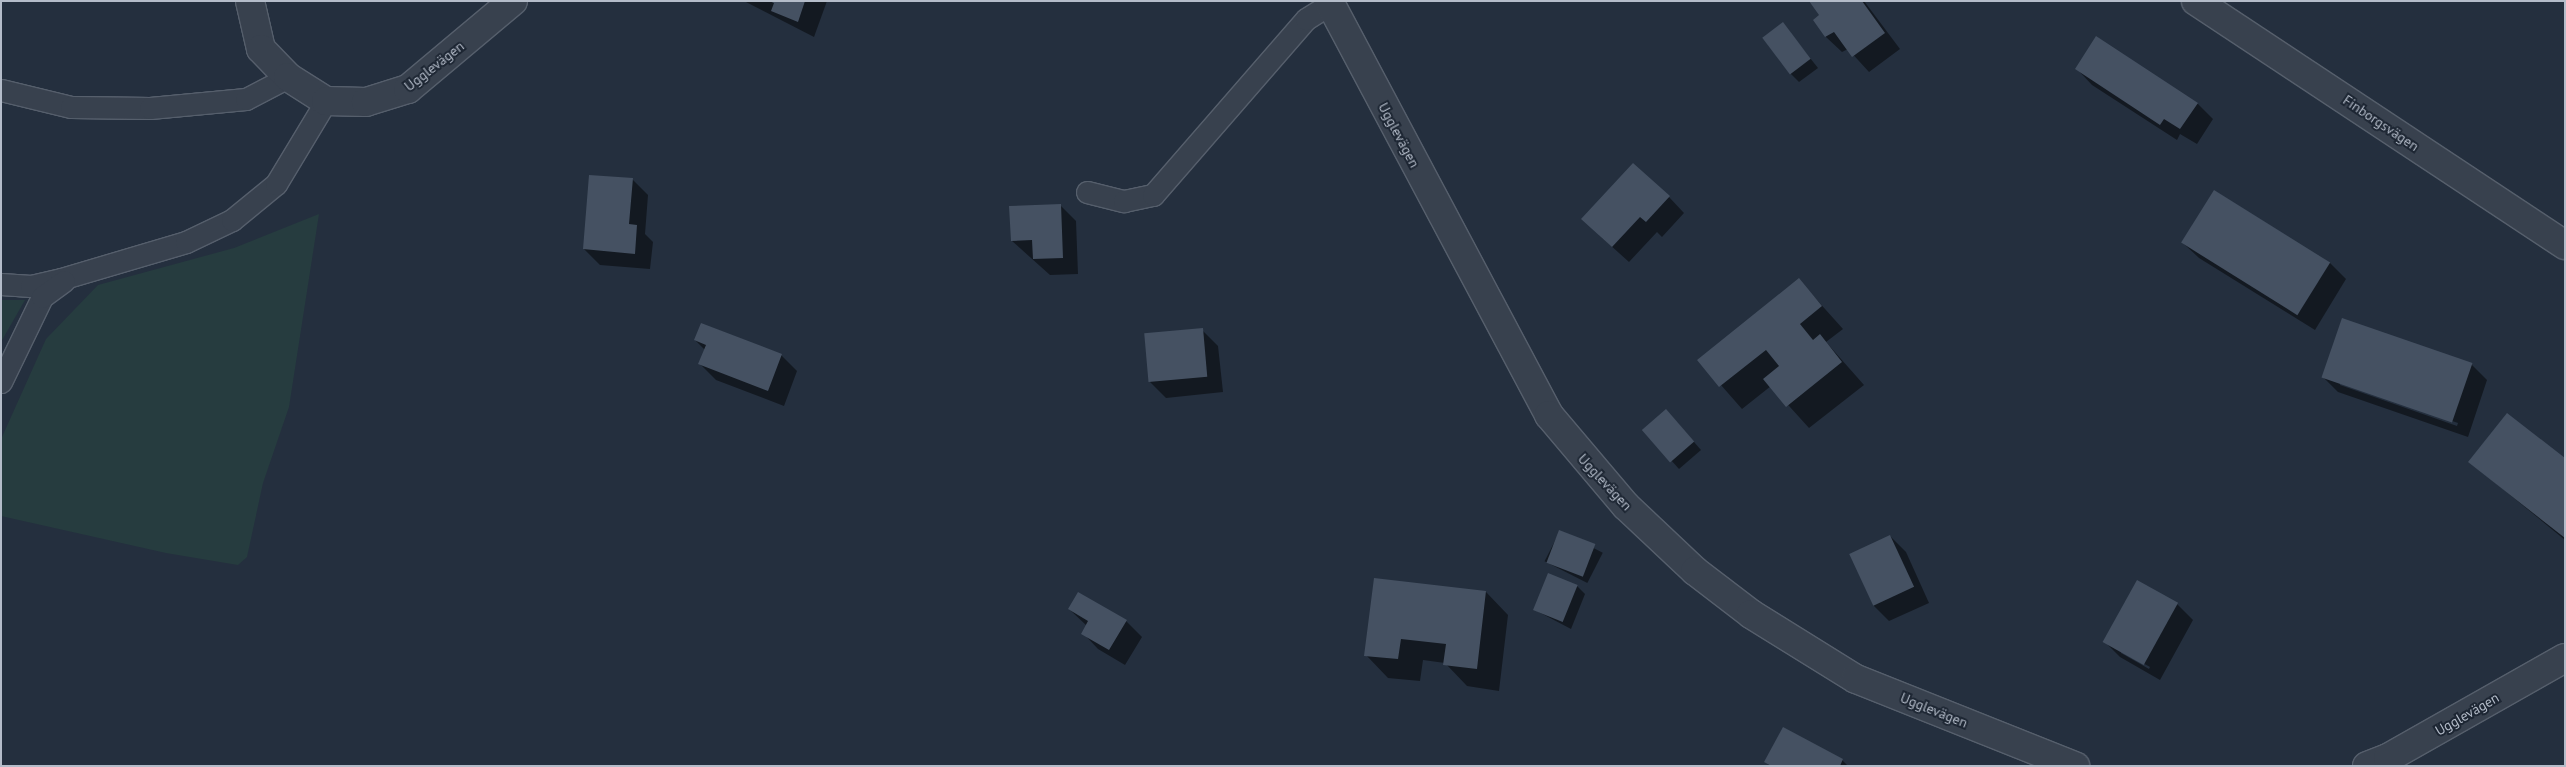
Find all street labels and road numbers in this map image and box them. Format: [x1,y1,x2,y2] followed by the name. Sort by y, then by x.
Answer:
[401,38,467,94] street label: Ugglevägen
[2340,91,2422,155] street label: Finborgsvägen
[1375,100,1423,170] street label: Ugglevägen
[1575,450,1635,514] street label: Ugglevägen
[1898,689,1970,731] street label: Ugglevägen
[2432,689,2502,739] street label: Ugglevägen

